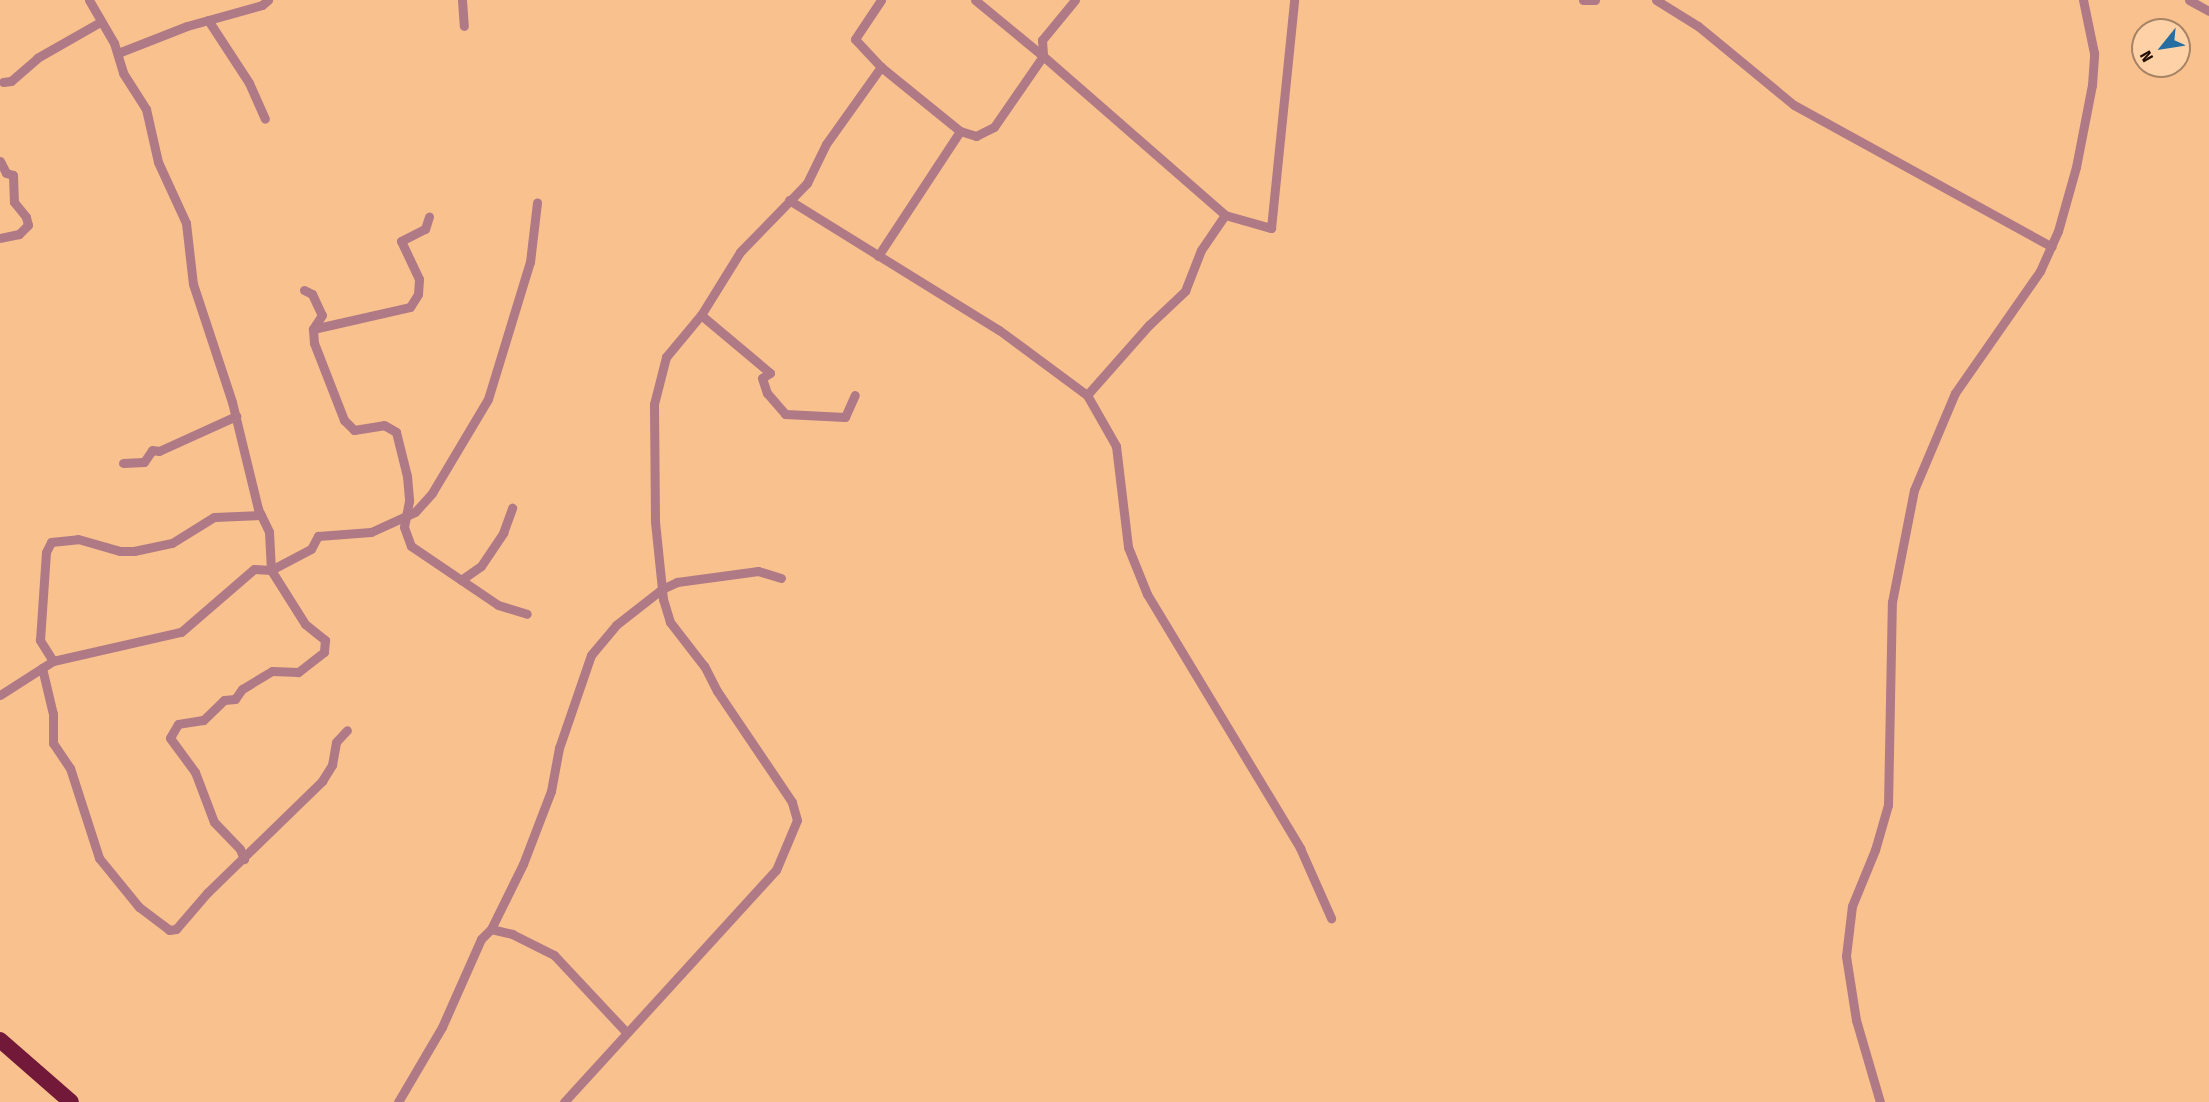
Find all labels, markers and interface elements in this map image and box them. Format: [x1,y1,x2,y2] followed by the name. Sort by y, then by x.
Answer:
[2131,18,2191,78] north arrow
[2136,47,2157,65] text: N

